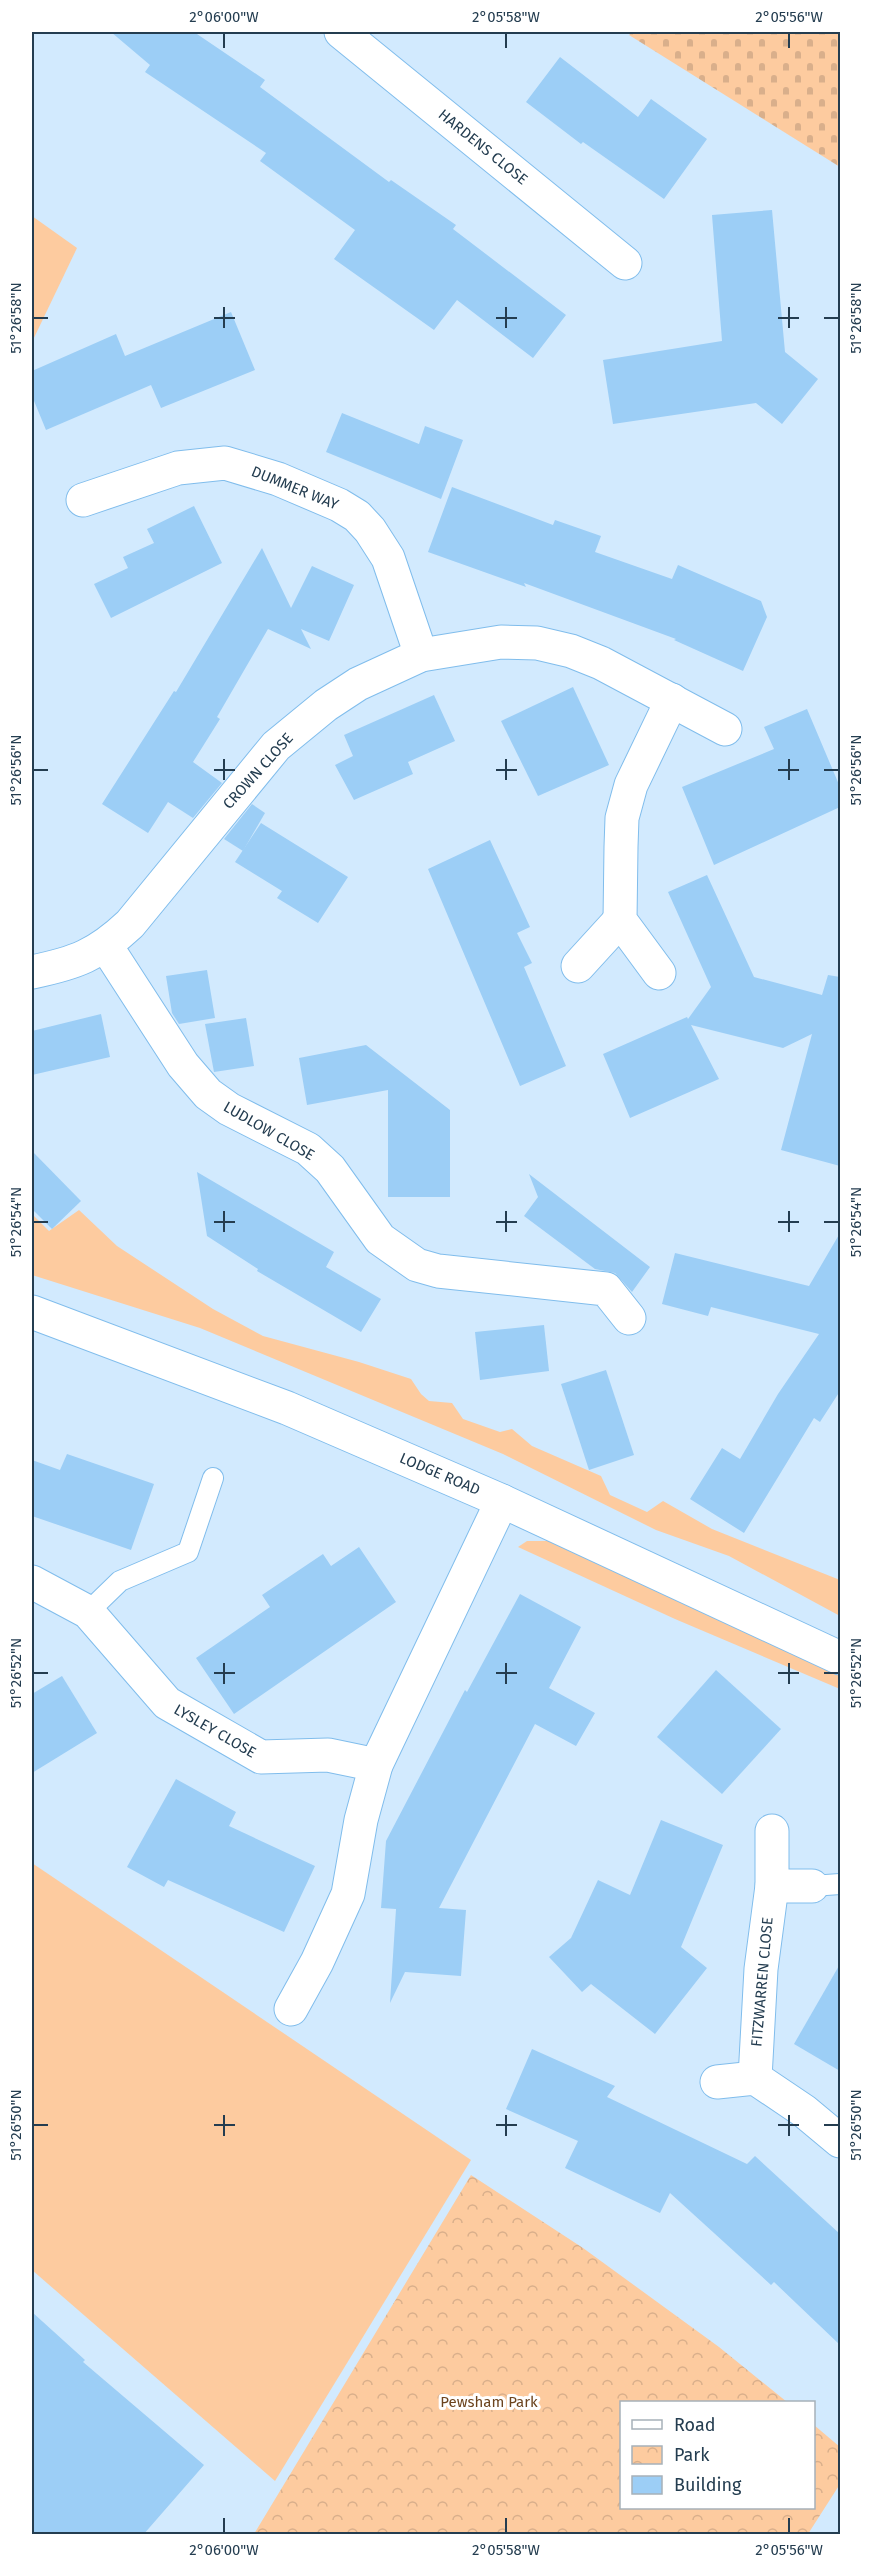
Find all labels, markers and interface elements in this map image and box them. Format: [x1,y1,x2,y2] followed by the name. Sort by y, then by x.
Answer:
[189,8,259,26] text: 2°06'00"W
[472,8,541,26] text: 2°05'58"W
[755,8,823,26] text: 2°05'56"W
[435,105,531,189] street label: HARDENS CLOSE
[7,282,25,354] text: 51°26'58"N
[847,282,865,354] text: 51°26'58"N
[249,462,342,514] street label: DUMMER WAY
[219,729,297,813] street label: CROWN CLOSE
[7,735,25,805] text: 51°26'56"N
[847,735,865,805] text: 51°26'56"N
[220,1098,318,1164] street label: LUDLOW CLOSE
[7,1187,25,1257] text: 51°26'54"N
[847,1187,865,1257] text: 51°26'54"N
[397,1449,483,1499] street label: LODGE ROAD
[7,1638,25,1708] text: 51°26'52"N
[847,1638,865,1708] text: 51°26'52"N
[171,1700,259,1762] street label: LYSLEY CLOSE
[747,1916,777,2048] street label: FITZWARREN CLOSE
[7,2089,25,2161] text: 51°26'50"N
[847,2089,865,2161] text: 51°26'50"N
[440,2393,538,2411] park label: Pewsham Park
[620,2401,815,2509] legend
[674,2414,716,2436] text: Road
[674,2444,710,2466] text: Park
[674,2474,742,2496] text: Building
[189,2541,259,2559] text: 2°06'00"W
[472,2541,541,2559] text: 2°05'58"W
[755,2541,823,2559] text: 2°05'56"W

